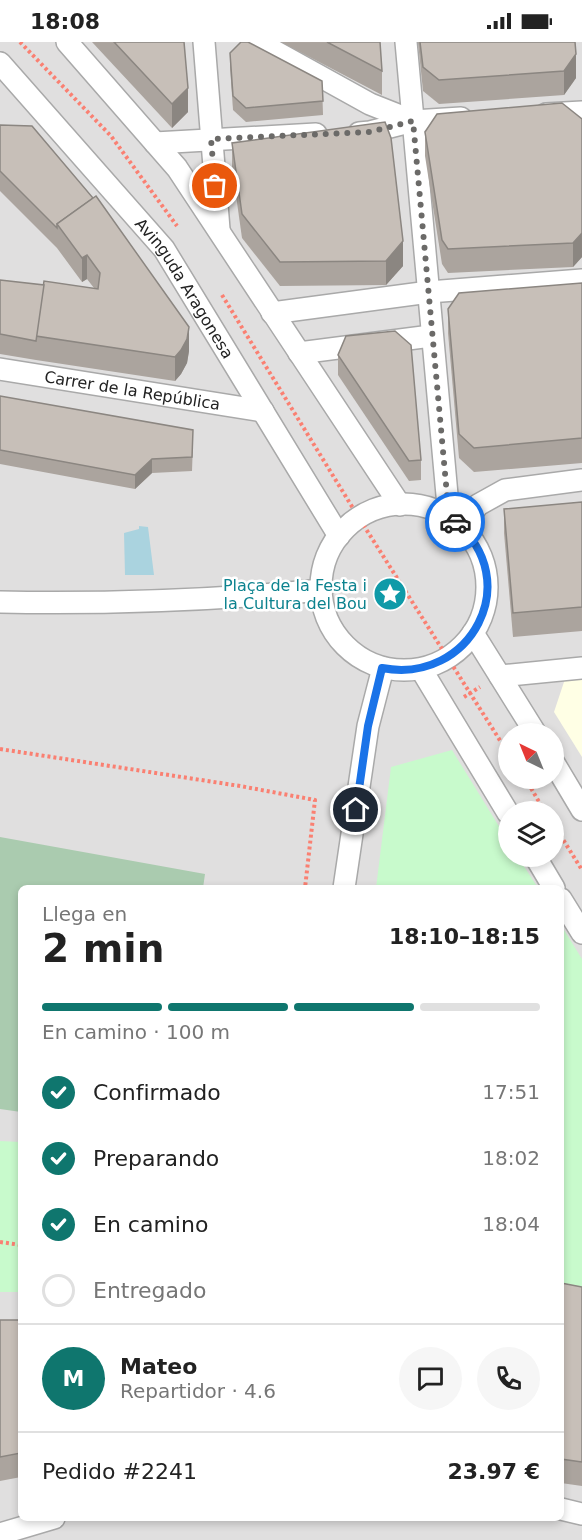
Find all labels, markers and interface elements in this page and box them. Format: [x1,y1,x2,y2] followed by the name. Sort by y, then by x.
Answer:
[30,9,100,34] text: 18:08
[189,160,240,211] pin
[198,169,231,202] icon: bag
[131,214,238,362] street label: Avinguda Aragonesa
[43,367,222,414] street label: Carrer de la República
[425,492,485,552] courier
[439,506,472,539] icon: car
[223,576,367,613] place label: Plaça de la Festa i la Cultura del Bou
[372,576,408,612] place icon: Plaça de la Festa i la Cultura del Bou
[498,723,564,789] north arrow
[498,723,564,867] map controls
[330,784,381,835] pin
[339,793,372,826] icon: home
[498,801,564,867] button: layers
[42,902,127,926] text: Llega en
[389,924,540,949] text: 18:10–18:15
[42,926,164,971] text: 2 min
[42,1020,230,1044] text: En camino · 100 m
[42,1076,75,1109] icon: check
[93,1080,221,1105] text: Confirmado
[482,1080,540,1104] text: 17:51
[42,1142,75,1175] icon: check
[93,1146,219,1171] text: Preparando
[482,1146,540,1170] text: 18:02
[42,1208,75,1241] icon: check
[93,1212,208,1237] text: En camino
[482,1212,540,1236] text: 18:04
[93,1278,206,1303] text: Entregado
[399,1347,462,1410] button: chat
[477,1347,540,1410] button: phone
[120,1354,197,1379] text: Mateo
[63,1366,84,1391] text: M
[120,1379,276,1403] text: Repartidor · 4.6
[42,1459,197,1484] text: Pedido #2241
[447,1459,540,1484] text: 23.97 €

